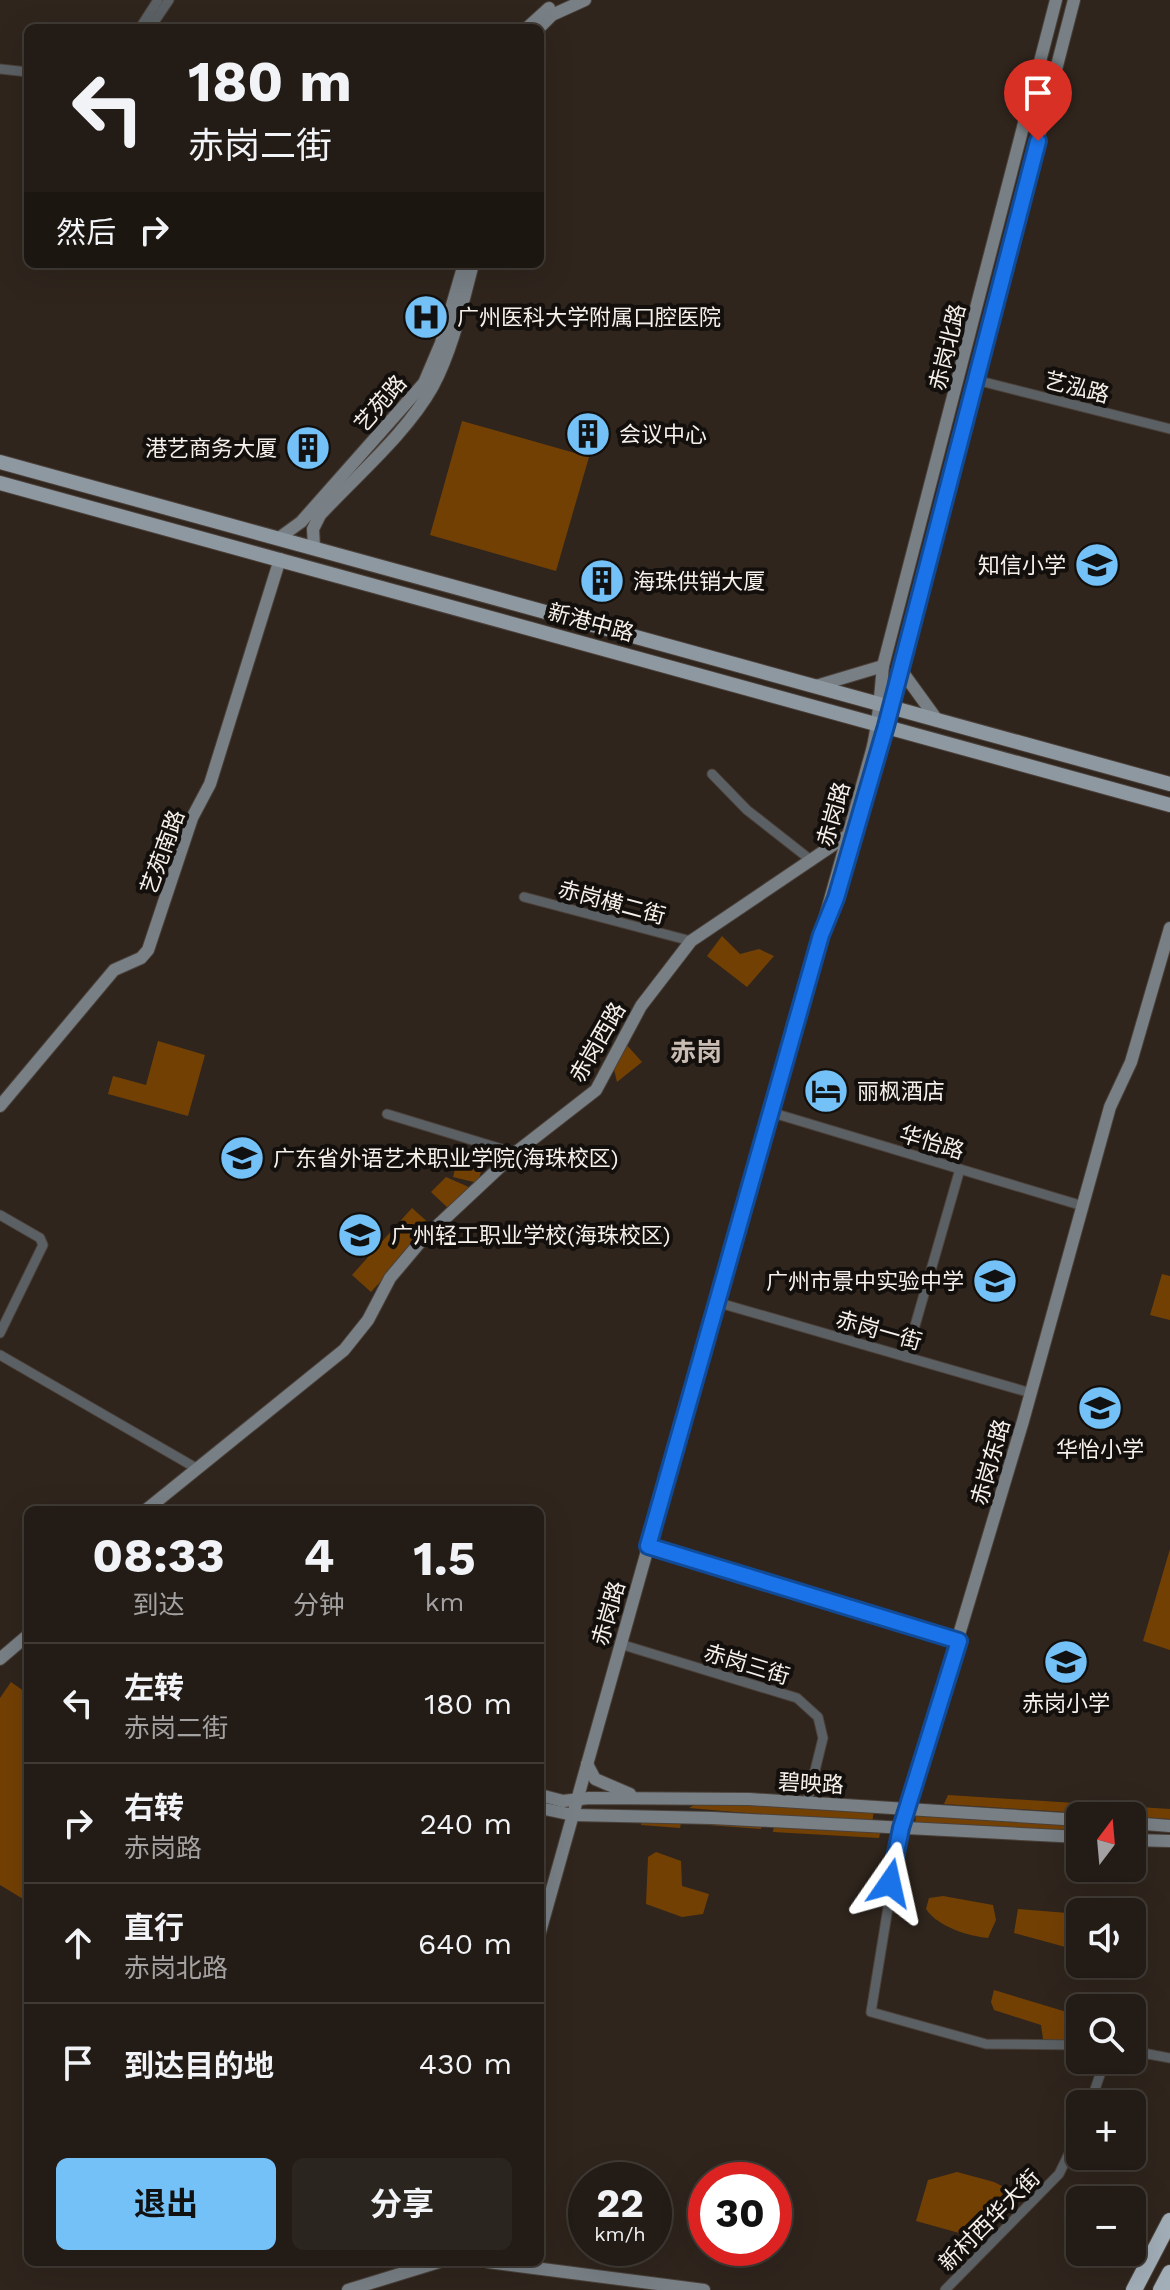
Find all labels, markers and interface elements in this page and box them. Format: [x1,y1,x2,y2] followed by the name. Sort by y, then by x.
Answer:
[188,49,352,115] text: 180 m
[56,56,160,160] icon: left
[1004,59,1072,141] pin
[1016,71,1060,115] icon: arrive
[188,125,332,167] text: 赤岗二街
[132,208,176,252] icon: right
[56,215,116,250] text: 然后
[402,293,450,341] hospital icon: 广州医科大学附属口腔医院
[925,301,970,393] street label: 赤岗北路
[457,305,721,330] place label: 广州医科大学附属口腔医院
[1042,367,1112,408] street label: 艺泓路
[349,370,411,436] street label: 艺苑路
[564,410,612,458] building icon: 会议中心
[619,422,707,447] place label: 会议中心
[284,424,332,472] building icon: 港艺商务大厦
[145,436,277,461] place label: 港艺商务大厦
[1073,541,1121,589] school or university icon: 知信小学
[978,553,1066,578] place label: 知信小学
[578,557,626,605] building icon: 海珠供销大厦
[633,569,765,594] place label: 海珠供销大厦
[545,599,637,646] street label: 新港中路
[812,779,855,849] street label: 赤岗路
[136,807,189,898] street label: 艺苑南路
[556,876,668,929] street label: 赤岗横二街
[565,998,630,1087] street label: 赤岗西路
[670,1037,722,1067] district label: 赤岗
[802,1067,850,1115] hotel icon: 丽枫酒店
[857,1079,945,1104] place label: 丽枫酒店
[897,1121,967,1164] street label: 华怡路
[218,1134,266,1182] school or university icon: 广东省外语艺术职业学院(海珠校区)
[273,1146,618,1171] place label: 广东省外语艺术职业学院(海珠校区)
[336,1211,384,1259] school or university icon: 广州轻工职业学校(海珠校区)
[391,1223,670,1248] place label: 广州轻工职业学校(海珠校区)
[971,1257,1019,1305] school or university icon: 广州市景中实验中学
[766,1269,964,1294] place label: 广州市景中实验中学
[833,1306,925,1355] street label: 赤岗一街
[1076,1384,1124,1432] school or university icon: 华怡小学
[966,1416,1015,1508] street label: 赤岗东路
[1056,1437,1144,1462] place label: 华怡小学
[92,1527,225,1584] text: 08:33
[303,1527,334,1584] text: 4
[413,1530,476,1587] text: 1.5
[587,1578,630,1648] street label: 赤岗路
[425,1587,464,1617] text: km
[132,1590,184,1620] text: 到达
[293,1590,345,1620] text: 分钟
[1042,1638,1090,1686] school or university icon: 赤岗小学
[701,1640,793,1689] street label: 赤岗三街
[124,1670,184,1705] text: 左转
[56,1681,100,1725] icon: left
[424,1686,512,1721] text: 180 m
[1022,1691,1110,1716] place label: 赤岗小学
[124,1713,228,1743] text: 赤岗二街
[777,1769,845,1798] street label: 碧映路
[124,1790,184,1825] text: 右转
[56,1801,100,1845] icon: right
[1066,1802,1146,1882] north arrow
[1066,1802,1146,2266] map controls
[420,1806,512,1841] text: 240 m
[124,1833,202,1863] text: 赤岗路
[848,1841,932,1925] position arrow
[1066,1898,1146,1978] button: sound
[124,1910,184,1945] text: 直行
[56,1921,100,1965] icon: ahead
[418,1926,512,1961] text: 640 m
[124,1953,228,1983] text: 赤岗北路
[1066,1994,1146,2074] button: search
[56,2041,100,2085] icon: arrive
[419,2046,512,2081] text: 430 m
[124,2048,274,2083] text: 到达目的地
[1066,2090,1146,2170] button: +
[56,2158,276,2250] button: 退出
[292,2158,512,2250] button: 分享
[688,2162,792,2266] speed limit sign: 30
[934,2165,1045,2276] street label: 新村西华大街
[596,2180,644,2227] text: 22
[1066,2186,1146,2266] button: −
[594,2222,646,2246] text: km/h

